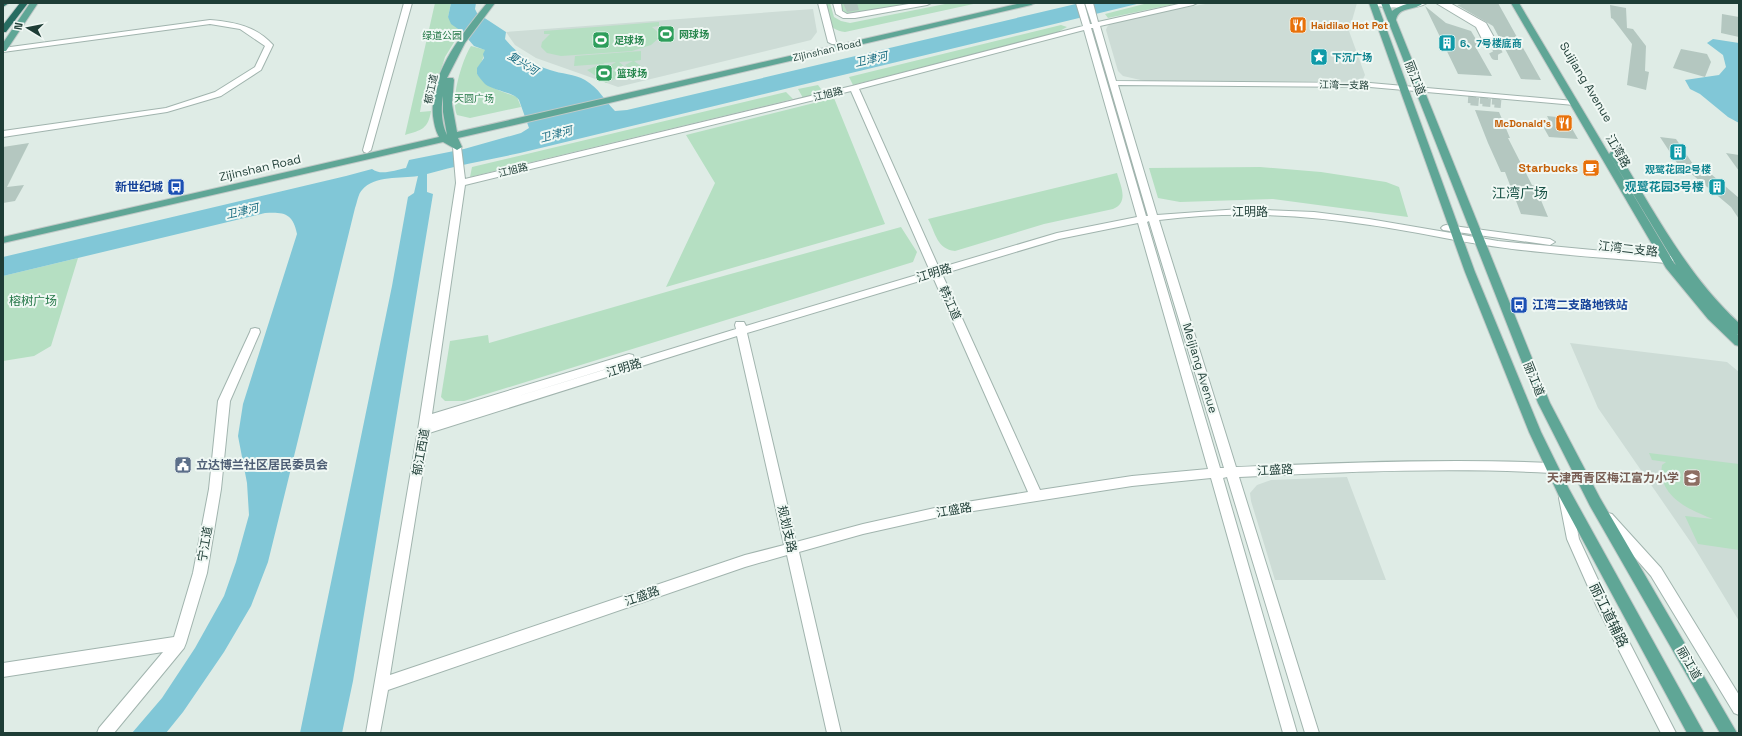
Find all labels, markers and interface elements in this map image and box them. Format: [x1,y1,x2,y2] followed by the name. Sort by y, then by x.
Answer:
[8,8,48,48] north arrow
[1288,15,1308,35] restaurant icon: Haidilao Hot Pot
[1311,19,1389,32] place label: Haidilao Hot Pot
[11,21,26,31] text: N
[656,24,676,44] sports icon: 网球场
[679,28,709,41] place label: 网球场
[422,29,462,42] park label: 绿道公园
[591,30,611,50] sports icon: 足球场
[1437,33,1457,53] building icon: 6、7号楼底商
[614,34,644,47] place label: 足球场
[792,36,862,64] street label: Zijinshan Road
[1460,37,1522,50] place label: 6、7号楼底商
[1556,39,1616,125] street label: Suijiang Avenue
[1309,47,1329,67] place icon: 下沉广场
[505,48,542,79] water label: 复兴河
[853,48,891,70] water label: 卫津河
[1332,51,1372,64] place label: 下沉广场
[1401,58,1429,98] street label: 丽江道
[594,63,614,83] sports icon: 篮球场
[617,67,647,80] place label: 篮球场
[422,73,440,105] street label: 郁江道
[1319,78,1369,92] street label: 江湾一支路
[812,84,844,104] street label: 江旭路
[454,92,494,105] park label: 天圆广场
[1554,113,1574,133] restaurant icon: McDonald's
[1494,117,1551,130] place label: McDonald's
[538,122,576,145] water label: 卫津河
[1602,131,1634,171] street label: 江湾路
[1668,142,1688,162] building icon: 观鹭花园2号楼
[217,151,303,185] street label: Zijinshan Road
[1581,158,1601,178] cafe icon: Starbucks
[497,160,529,180] street label: 江旭路
[1519,160,1578,176] place label: Starbucks
[1645,163,1711,176] place label: 观鹭花园2号楼
[166,177,186,197] bus stop icon: 新世纪城
[1707,177,1727,197] building icon: 观鹭花园3号楼
[115,179,163,195] place label: 新世纪城
[1625,179,1704,195] place label: 观鹭花园3号楼
[1492,184,1548,202] district label: 江湾广场
[224,200,262,222] water label: 卫津河
[1232,204,1268,220] street label: 江明路
[1597,238,1659,260] street label: 江湾二支路
[914,260,954,286] street label: 江明路
[935,283,965,323] street label: 韩江道
[9,293,57,309] park label: 榕树广场
[1509,295,1529,315] bus stop icon: 江湾二支路地铁站
[1532,297,1628,313] place label: 江湾二支路地铁站
[1179,321,1221,415] street label: Meijiang Avenue
[604,355,644,381] street label: 江明路
[1520,359,1548,399] street label: 丽江道
[409,427,433,477] street label: 郁江西道
[173,455,193,475] public building icon: 立达博兰社区居民委员会
[196,457,328,473] place label: 立达博兰社区居民委员会
[1257,461,1293,479] street label: 江盛路
[1682,468,1702,488] school or university icon: 天津西青区梅江富力小学
[1547,470,1679,486] place label: 天津西青区梅江富力小学
[935,499,973,521] street label: 江盛路
[774,504,800,554] street label: 规划支路
[194,525,216,563] street label: 宁江道
[1586,580,1632,650] street label: 丽江道辅路
[622,583,662,609] street label: 江盛路
[1673,643,1705,683] street label: 丽江道

